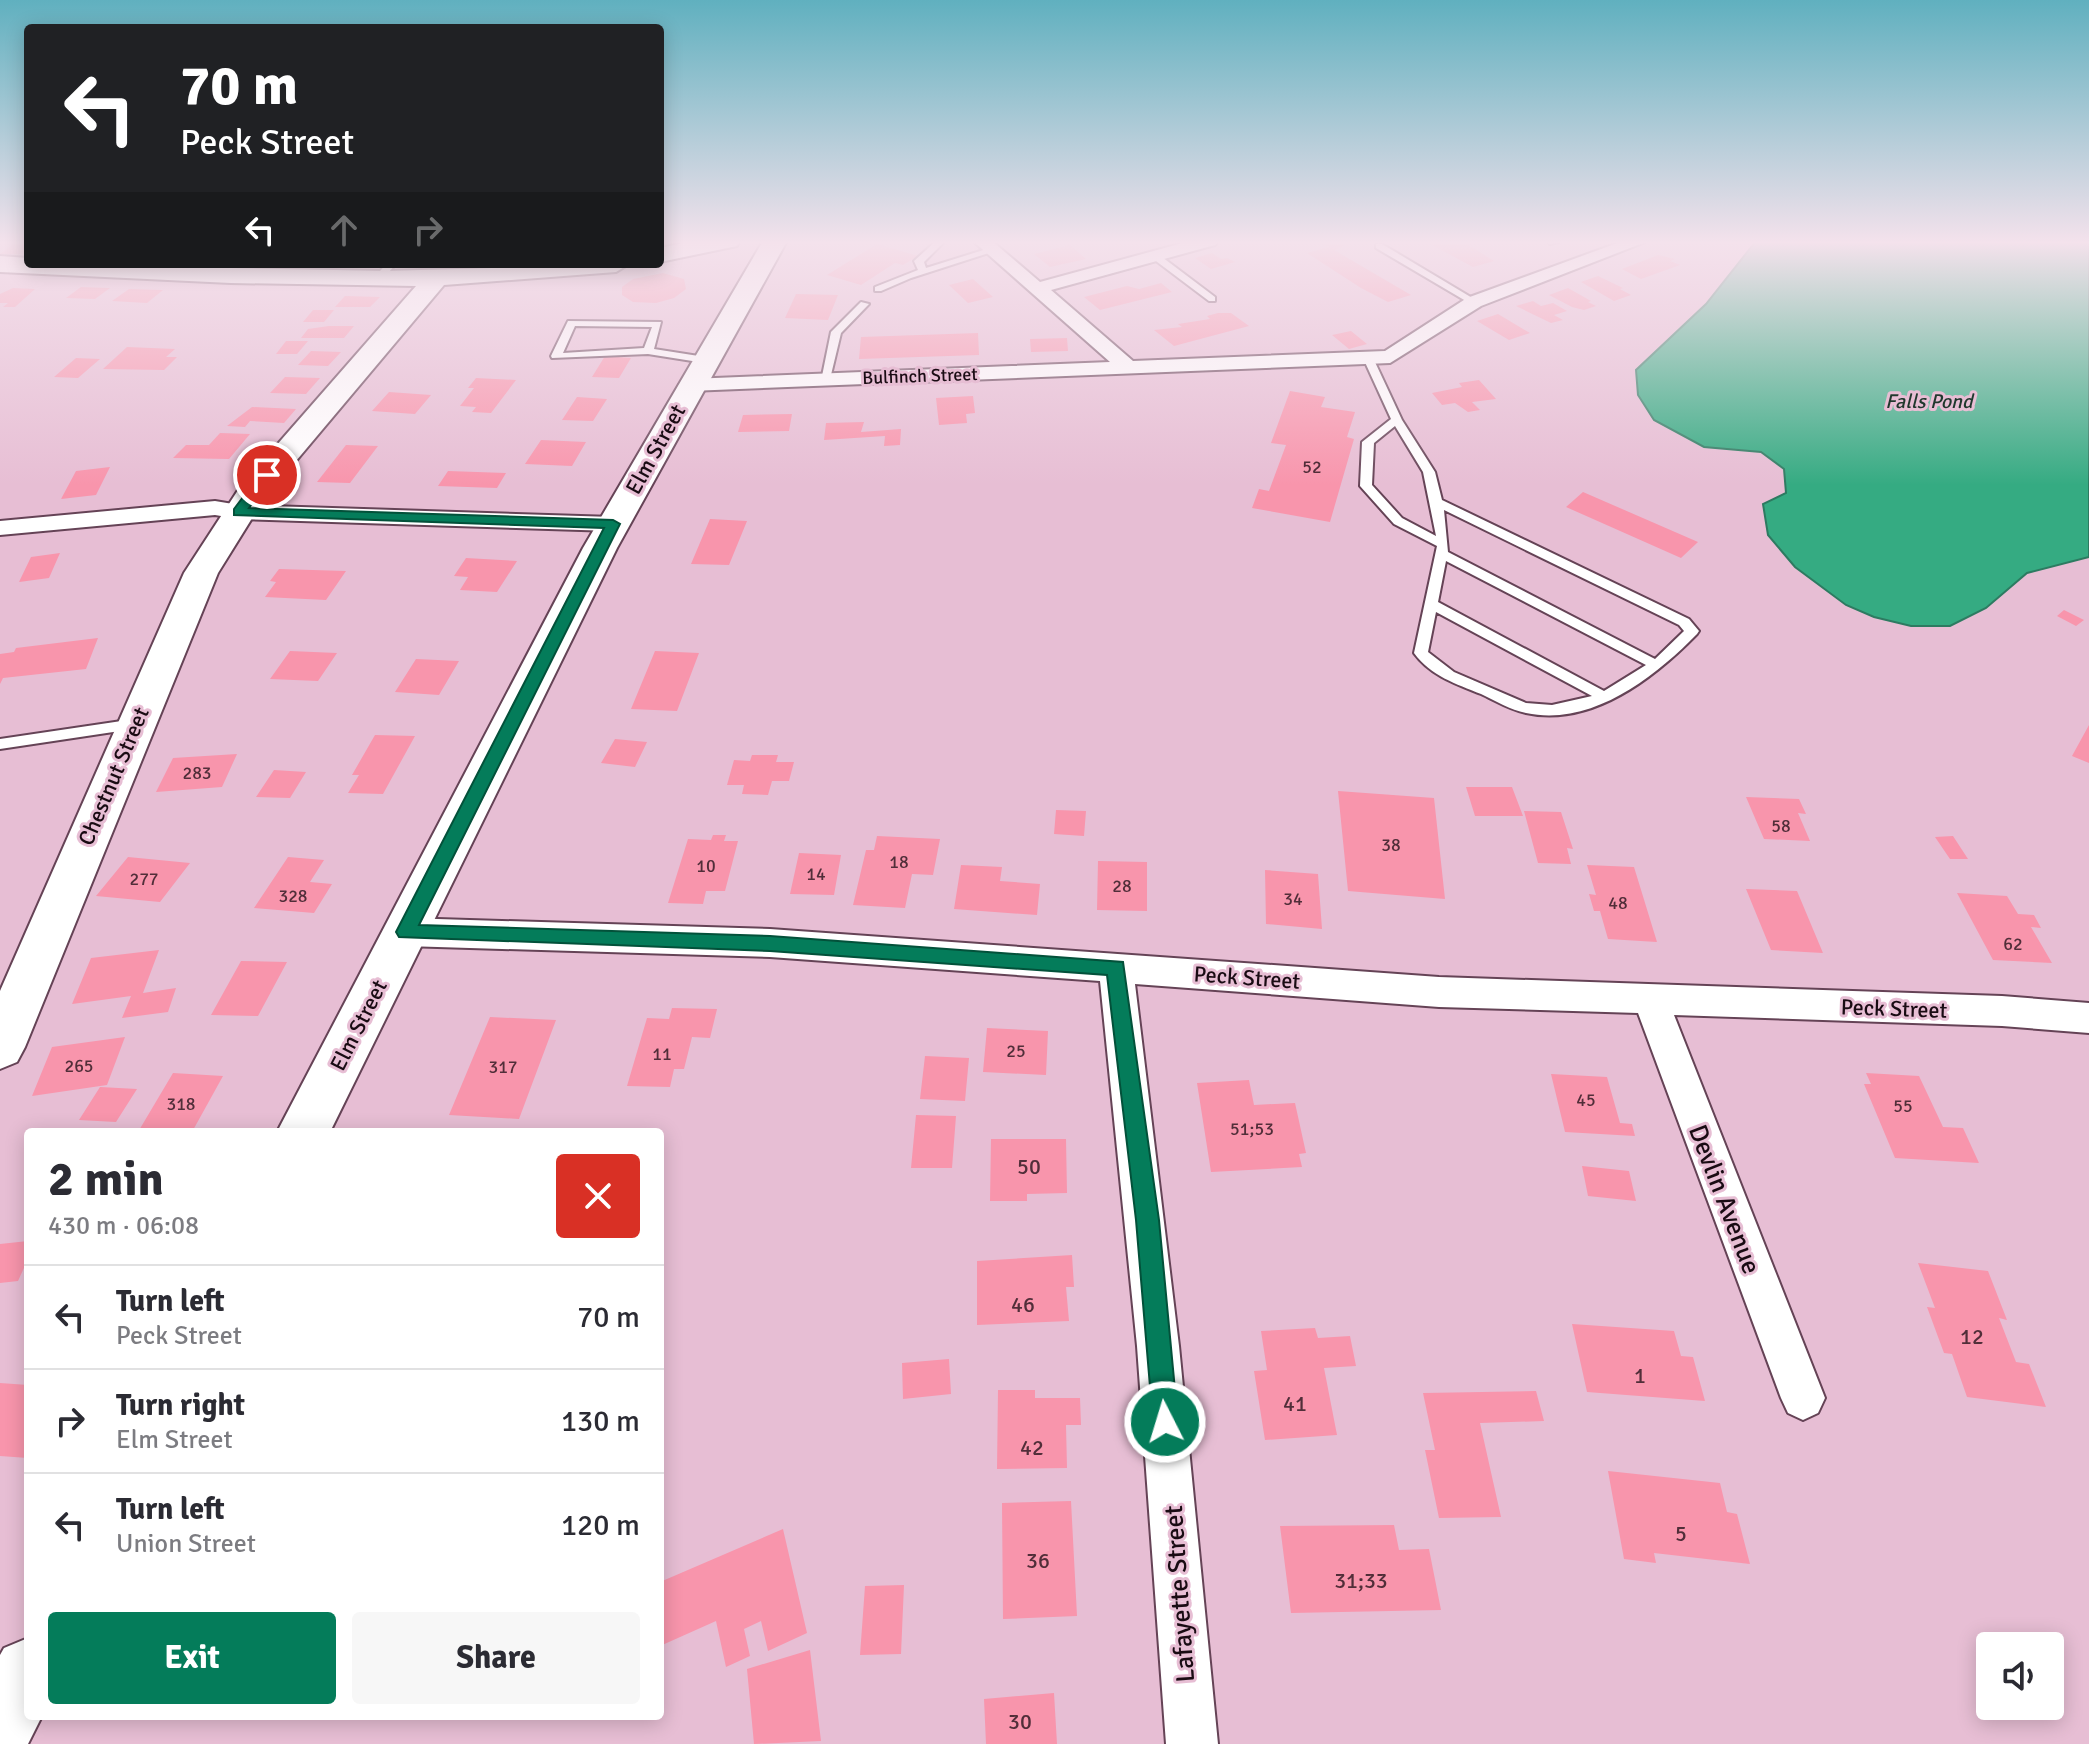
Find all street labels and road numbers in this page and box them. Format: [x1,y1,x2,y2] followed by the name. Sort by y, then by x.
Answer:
[862,363,978,389] street label: Bulfinch Street
[620,399,691,499] street label: Elm Street
[72,703,155,849] street label: Chestnut Street
[1193,960,1301,995] street label: Peck Street
[324,975,393,1075] street label: Elm Street
[1840,993,1948,1024] street label: Peck Street
[1681,1120,1767,1278] street label: Devlin Avenue
[1158,1504,1202,1684] street label: Lafayette Street

